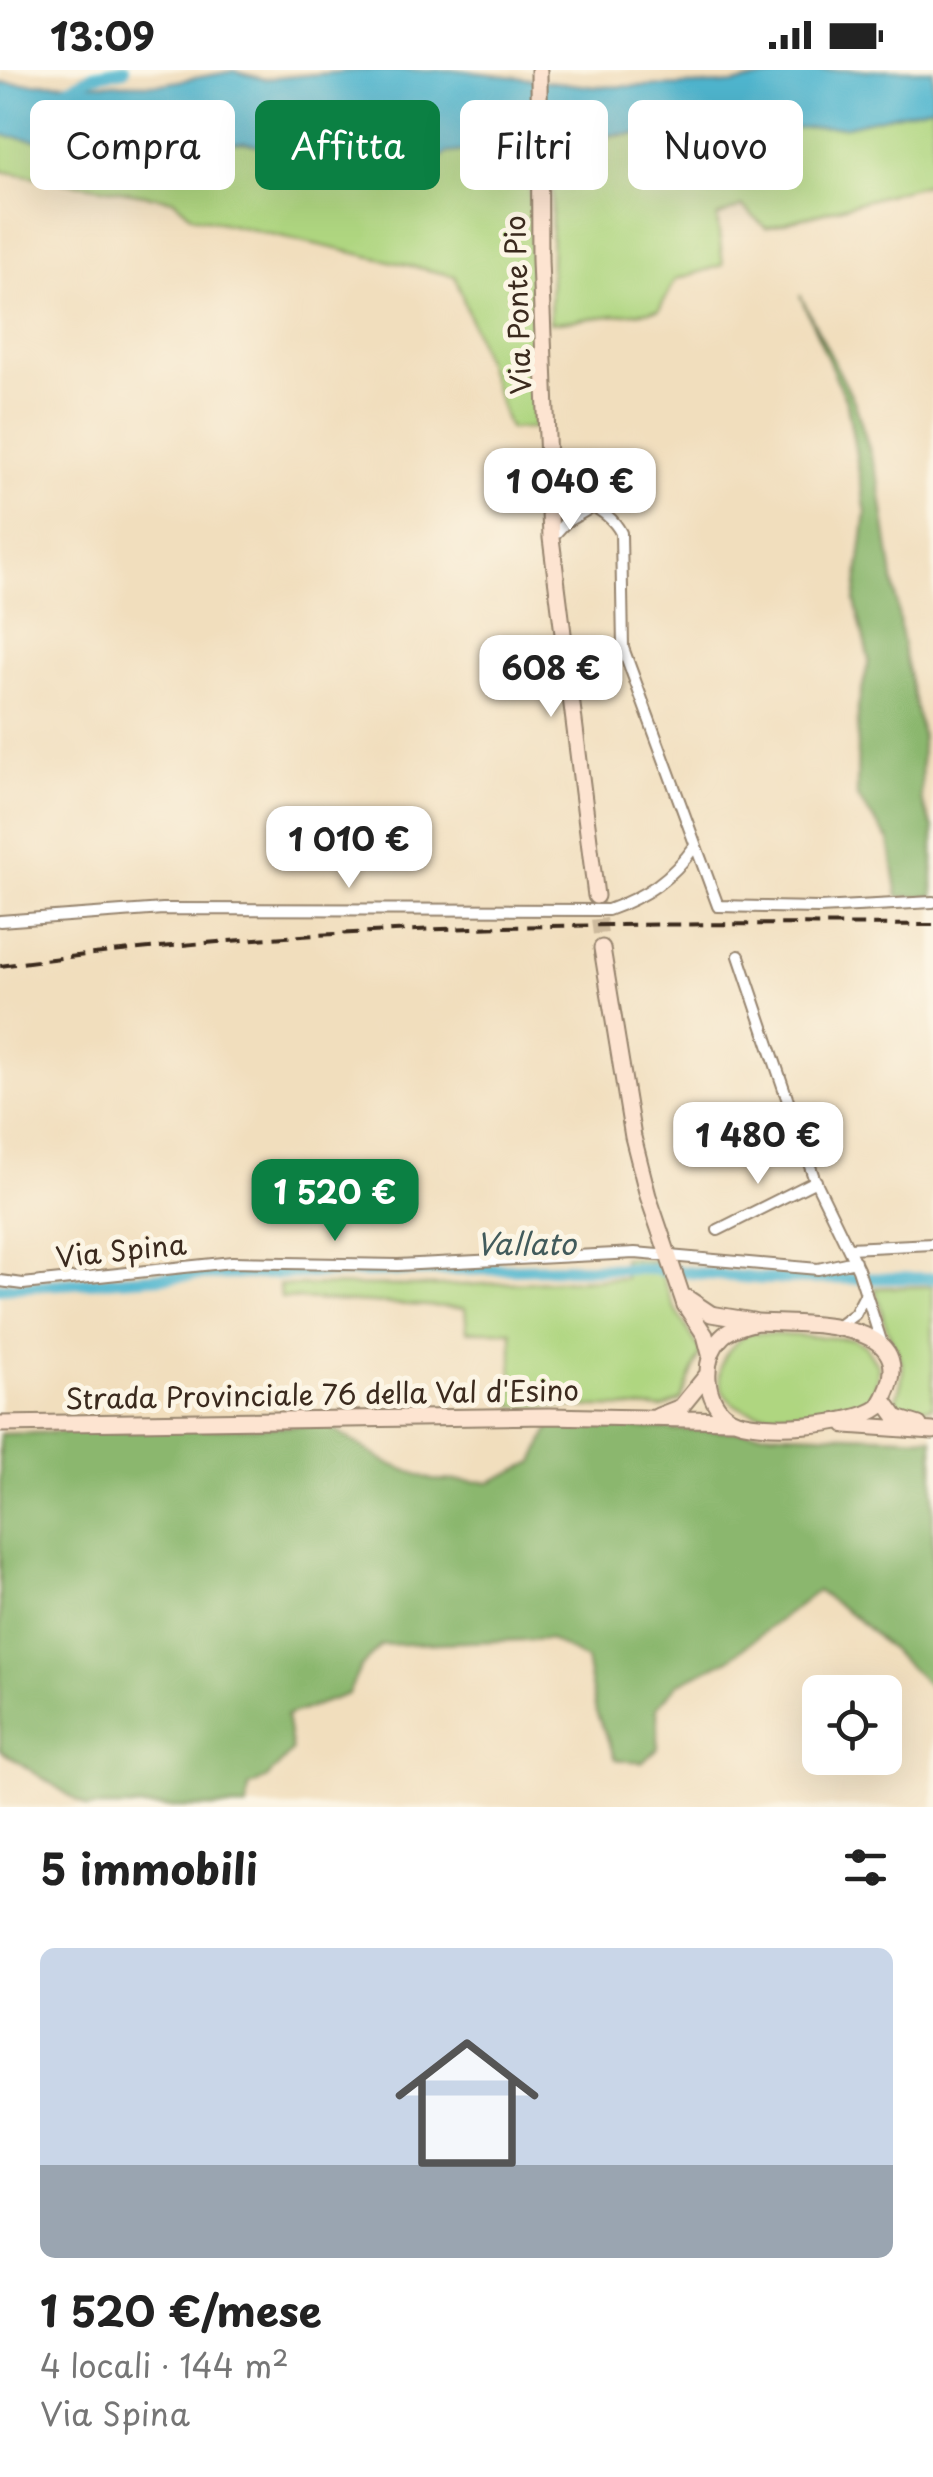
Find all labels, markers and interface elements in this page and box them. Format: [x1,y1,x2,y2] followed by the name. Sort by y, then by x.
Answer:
[50,7,155,64] text: 13:09
[30,100,235,190] chip: Compra
[255,100,440,190] chip: Affitta
[460,100,608,190] chip: Filtri
[628,100,803,190] chip: Nuovo
[492,215,541,396] street label: Via Ponte Pio
[478,448,662,533] pin: 1 040 €
[506,456,634,504] text: 1 040 €
[481,635,621,720] pin: 608 €
[501,643,601,691] text: 608 €
[257,806,441,891] pin: 1 010 €
[288,814,410,862] text: 1 010 €
[666,1102,850,1187] pin: 1 480 €
[695,1110,821,1158] text: 1 480 €
[243,1159,427,1244] pin: 1 520 €
[274,1167,396,1215] text: 1 520 €
[476,1220,577,1265] water label: Vallato
[53,1221,189,1278] street label: Via Spina
[65,1368,579,1419] street label: Strada Provinciale 76 della Val d'Esino
[802,1675,902,1775] map controls
[802,1675,902,1775] button: locate
[40,1836,258,1899] text: 5 immobili
[838,1840,893,1895] icon: filters
[377,2013,557,2193] icon: home
[40,2278,322,2341] text: 1 520 €/mese
[40,2341,289,2389] text: 4 locali · 144 m²
[40,2389,190,2437] text: Via Spina

